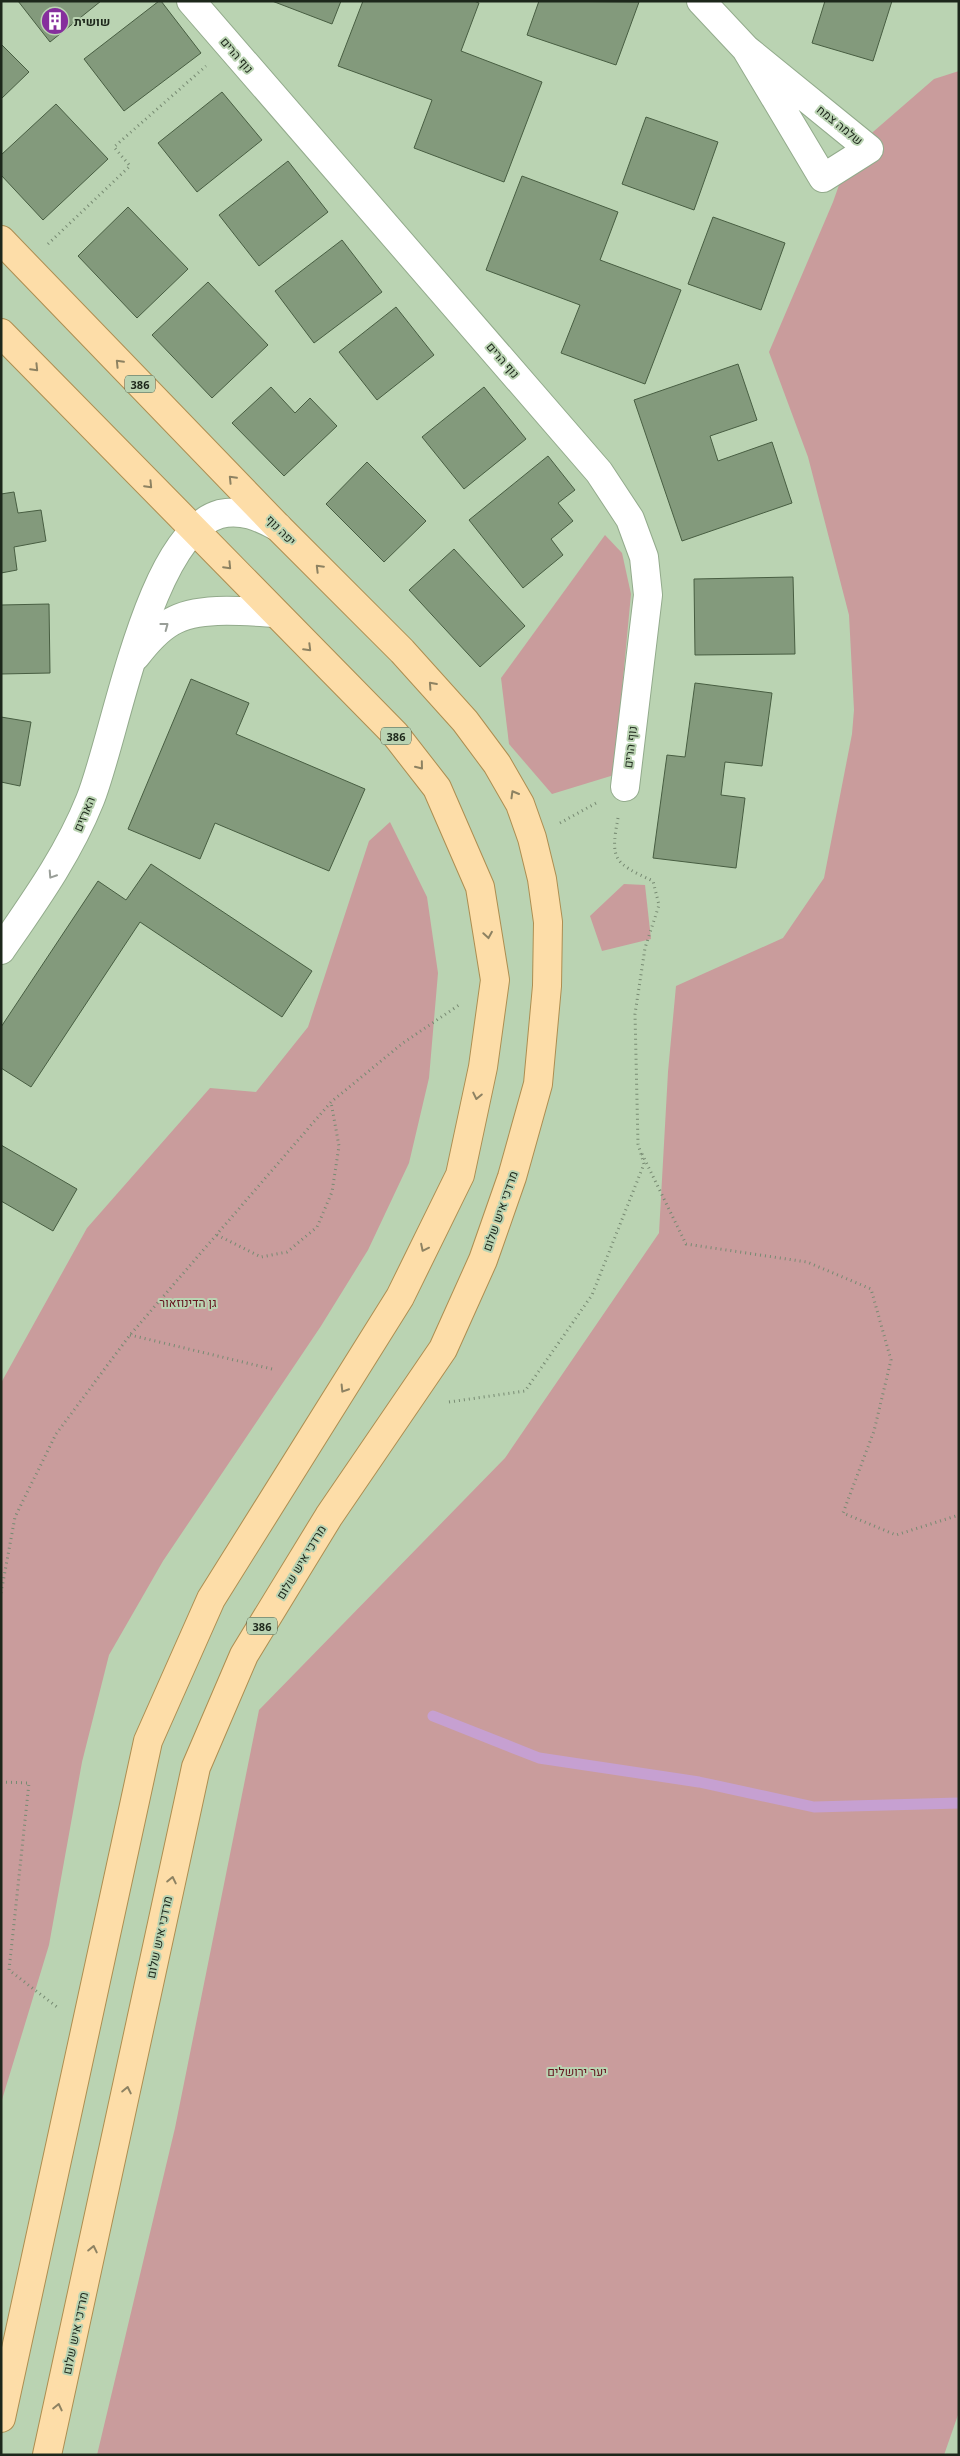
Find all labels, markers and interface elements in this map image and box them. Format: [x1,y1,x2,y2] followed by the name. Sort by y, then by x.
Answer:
[40,6,70,36] building icon: שושית
[74,13,110,30] place label: שושית
[217,33,257,77] street label: נוף הרים
[813,101,867,149] street label: שלמה צמח
[483,338,523,382] street label: נוף הרים
[116,359,125,368] one-way arrow
[29,362,38,371] one-way arrow
[125,376,155,392] road number: 386
[229,476,238,485] one-way arrow
[143,479,152,488] one-way arrow
[262,511,300,549] street label: יפה נוף
[222,560,231,569] one-way arrow
[316,565,325,574] one-way arrow
[159,624,168,632] one-way arrow
[302,642,311,651] one-way arrow
[429,681,438,690] one-way arrow
[619,725,641,769] street label: נוף הרים
[381,728,411,744] road number: 386
[414,760,423,769] one-way arrow
[510,790,520,799] one-way arrow
[69,794,99,834] street label: הארזים
[49,869,58,879] one-way arrow
[482,931,492,940] one-way arrow
[472,1091,483,1100] one-way arrow
[478,1169,522,1253] street label: מרדכי איש שלום
[420,1243,430,1252] one-way arrow
[159,1294,217,1311] park label: גן הדינוזאור
[340,1383,350,1392] one-way arrow
[272,1522,330,1602] street label: מרדכי איש שלום
[247,1618,277,1634] road number: 386
[166,1875,177,1884] one-way arrow
[142,1894,176,1980] street label: מרדכי איש שלום
[547,2063,607,2080] park label: יער ירושלים
[121,2085,131,2094] one-way arrow
[87,2244,97,2253] one-way arrow
[58,2290,92,2376] street label: מרדכי איש שלום
[52,2403,63,2412] one-way arrow

